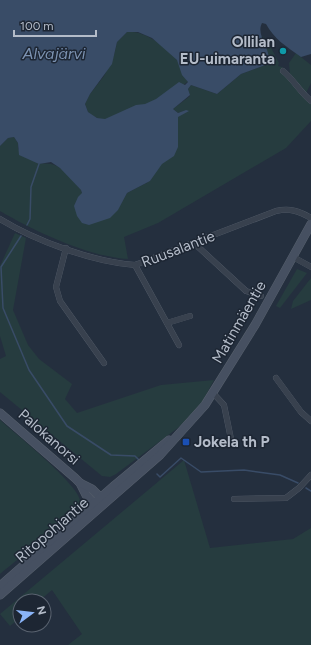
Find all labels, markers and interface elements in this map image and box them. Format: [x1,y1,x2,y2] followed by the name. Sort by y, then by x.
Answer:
[14,12,96,38] scale bar
[20,19,54,33] text: 100 m
[180,33,275,68] place label: Ollilan EU-uimaranta
[22,44,86,63] water label: Alvajärvi
[278,46,288,56] marker: Ollilan EU-uimaranta
[139,227,217,271] street label: Ruusalantie
[208,278,270,366] street label: Matinmäentie
[15,405,83,469] street label: Palokanorsi
[194,433,269,451] place label: Jokela th P
[181,437,191,447] marker: Jokela th P
[12,494,92,566] street label: Ritopohjantie
[12,593,52,633] north arrow
[34,605,49,616] text: N

